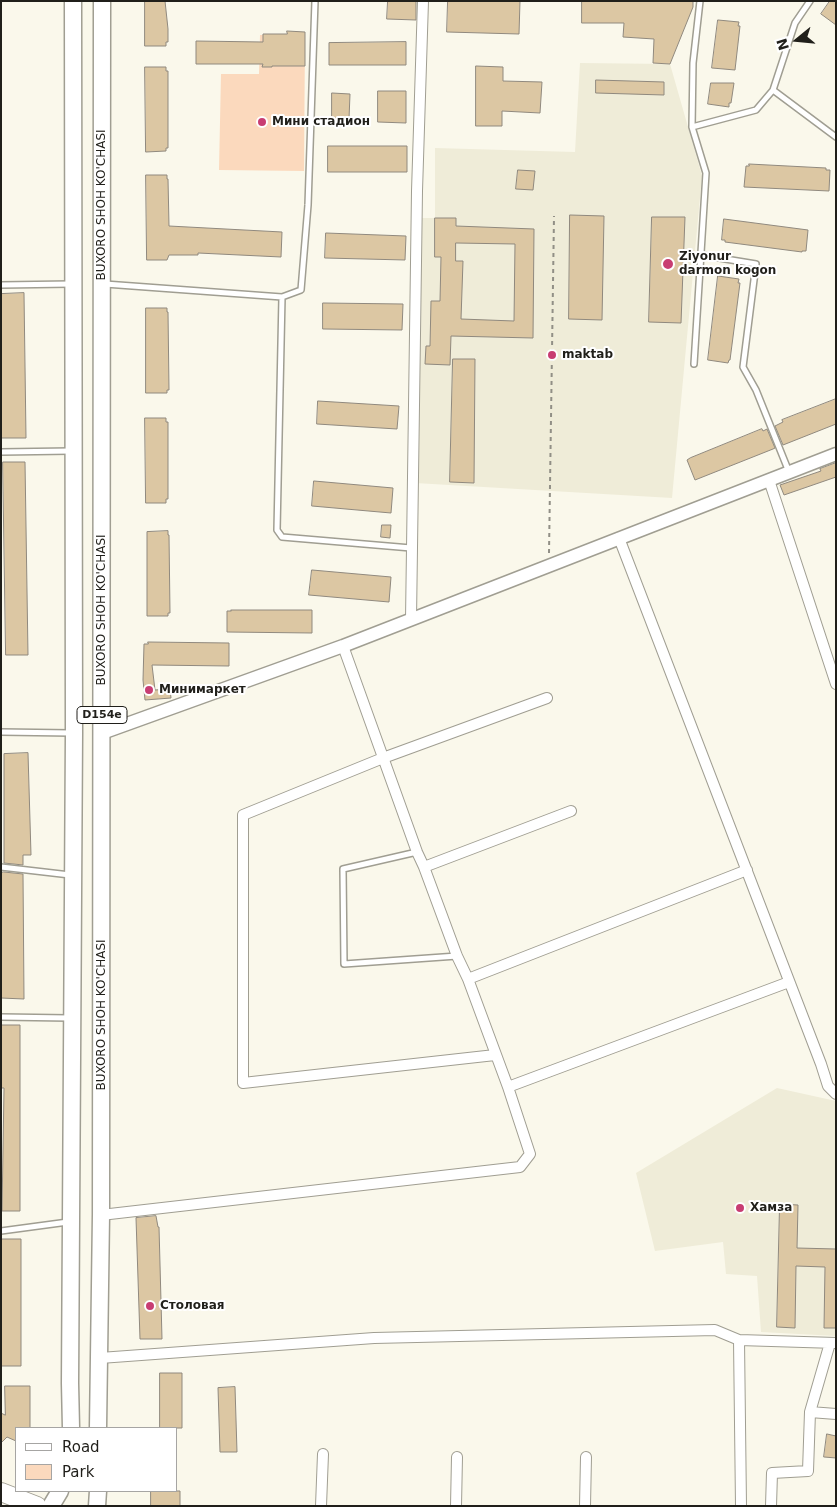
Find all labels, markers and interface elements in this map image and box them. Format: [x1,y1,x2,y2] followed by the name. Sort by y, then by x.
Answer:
[772,15,822,65] north arrow
[773,36,792,52] text: N
[272,115,370,129] place label: Мини стадион
[256,116,268,128] marker: Мини стадион
[95,129,109,281] street label: BUXORO SHOH KO'CHASI
[679,250,776,278] place label: Ziyonur darmon kogon
[661,257,675,271] marker: Ziyonur darmon kogon
[562,348,613,362] place label: maktab
[546,349,558,361] marker: maktab
[95,534,109,686] street label: BUXORO SHOH KO'CHASI
[159,683,246,697] place label: Минимаркет
[143,684,155,696] marker: Минимаркет
[77,706,127,724] road number: D154e
[95,939,109,1091] street label: BUXORO SHOH KO'CHASI
[750,1201,792,1215] place label: Хамза
[734,1202,746,1214] marker: Хамза
[160,1299,224,1313] place label: Столовая
[144,1300,156,1312] marker: Столовая
[15,1427,178,1492] legend
[62,1438,100,1456] text: Road
[62,1463,94,1481] text: Park

